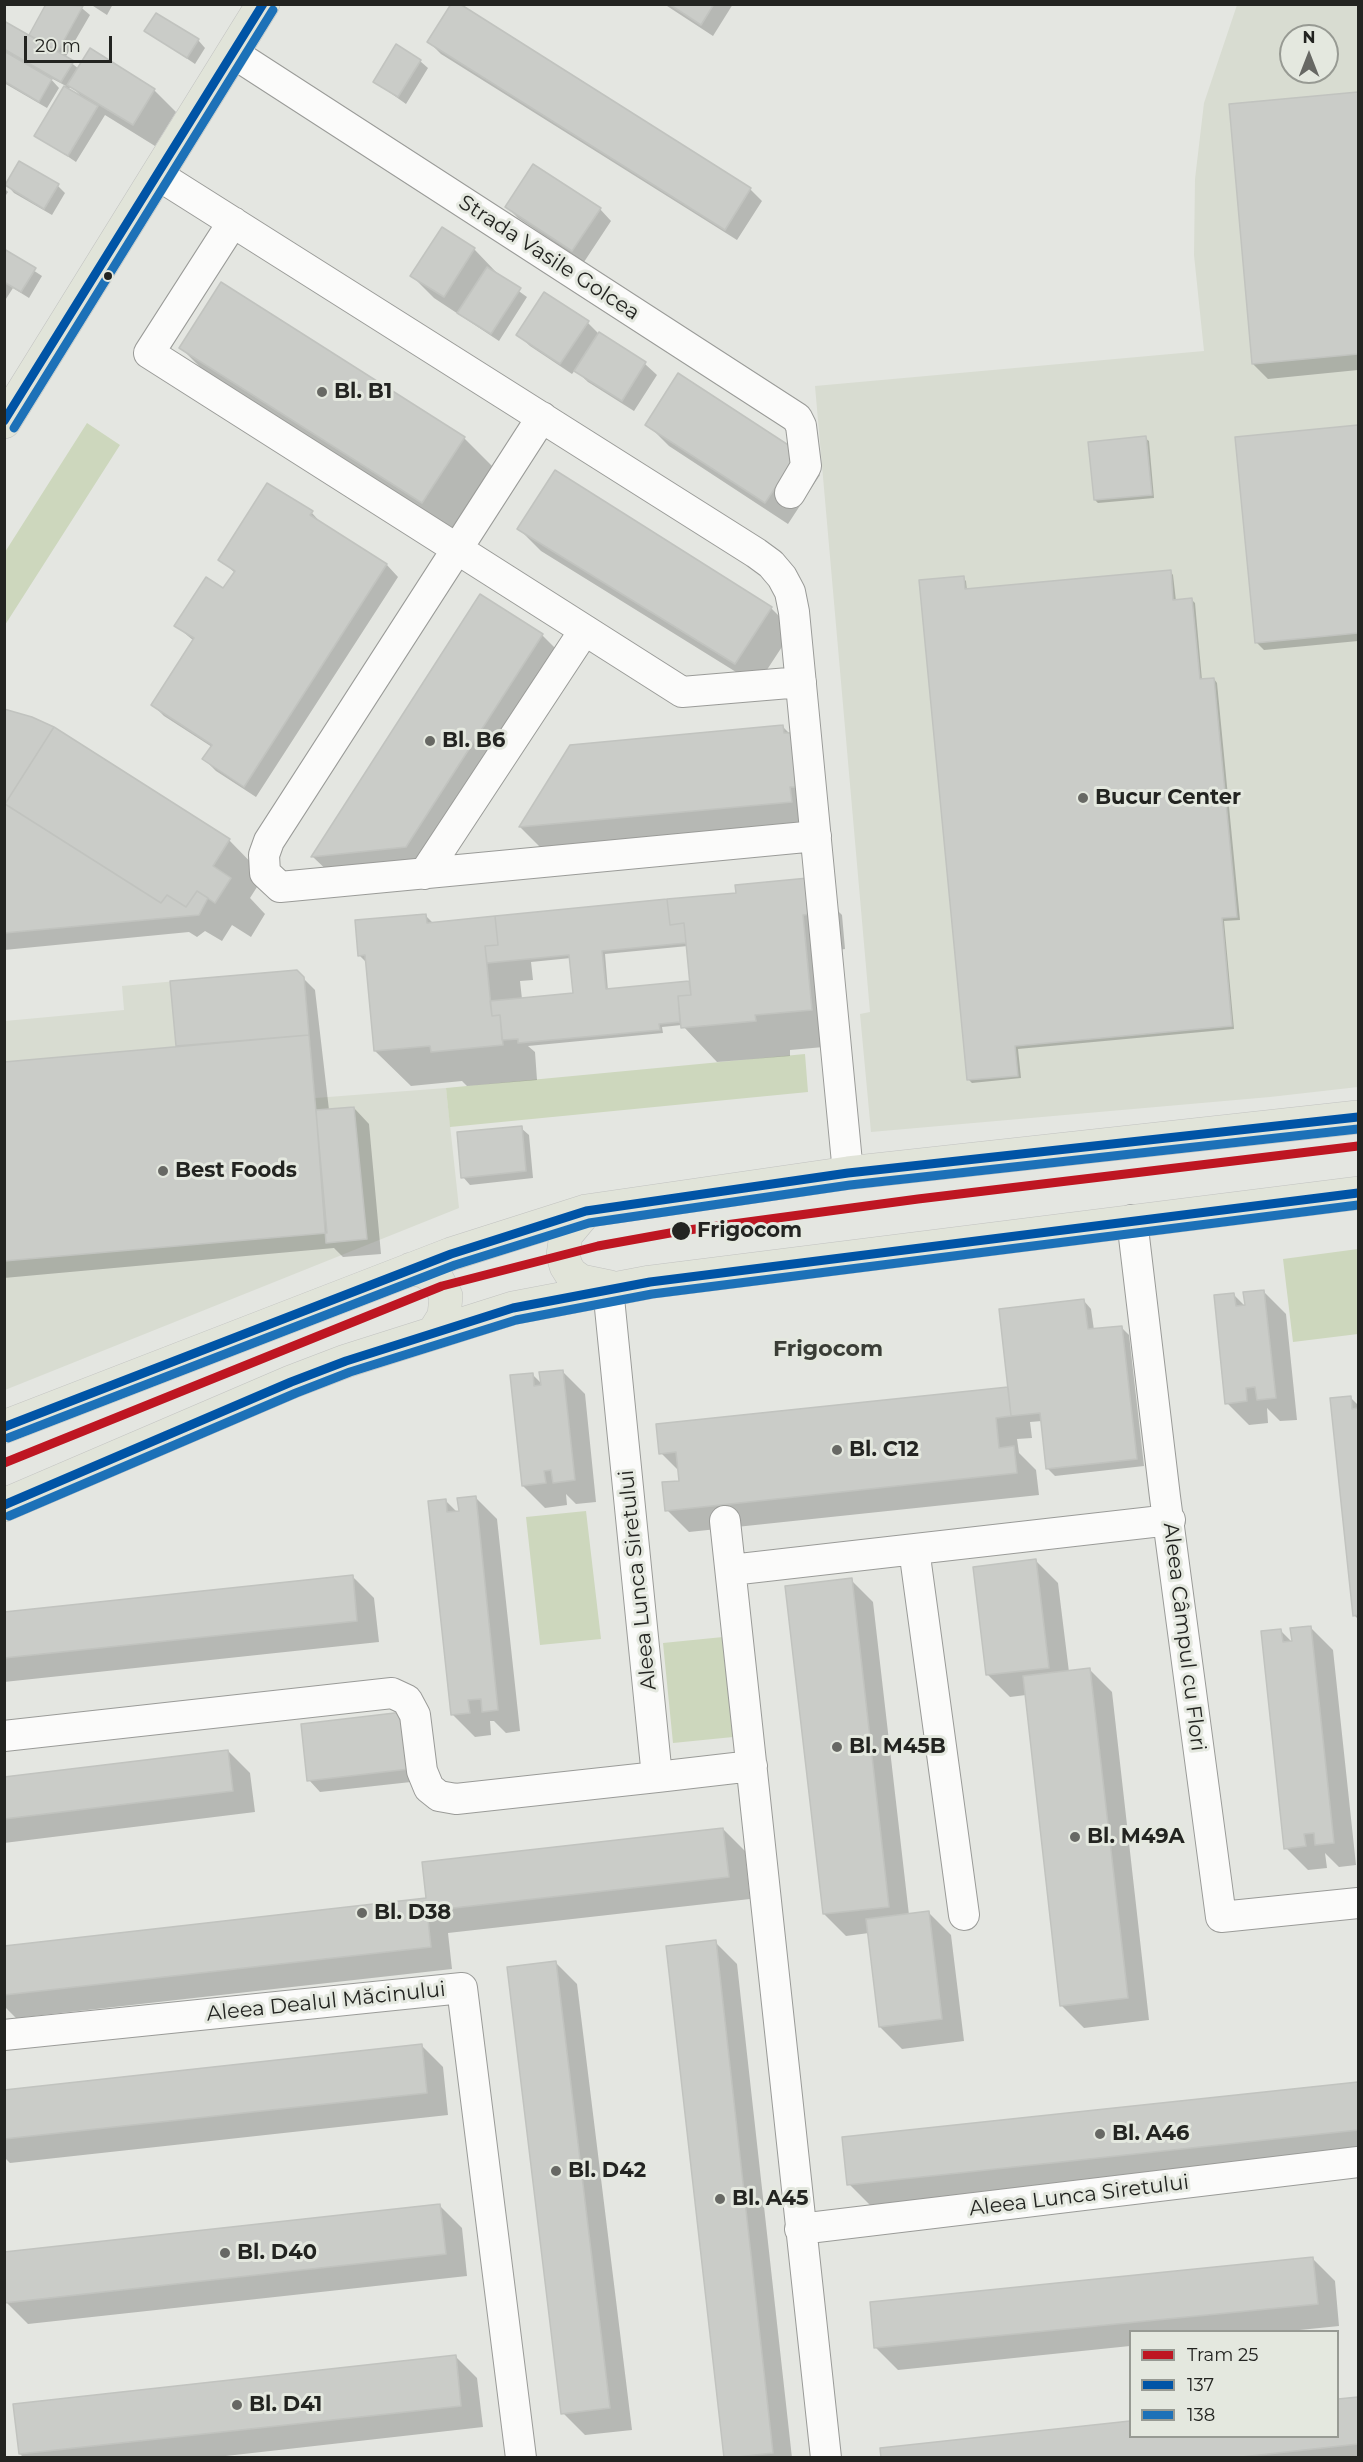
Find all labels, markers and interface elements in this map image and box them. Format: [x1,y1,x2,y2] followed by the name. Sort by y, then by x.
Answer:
[27,24,116,62] scale bar
[1279,24,1339,84] north arrow
[1303,28,1315,47] text: N
[35,35,81,57] text: 20 m
[454,190,644,326] street label: Strada Vasile Golcea
[102,270,114,282] unlabelled marker
[334,379,392,405] place label: Bl. B1
[315,385,329,399] marker: Bl. B1
[442,728,505,754] place label: Bl. B6
[423,734,437,748] marker: Bl. B6
[1095,785,1241,811] place label: Bucur Center
[1076,791,1090,805] marker: Bucur Center
[175,1158,297,1184] place label: Best Foods
[156,1164,170,1178] marker: Best Foods
[697,1218,802,1244] place label: Frigocom
[670,1220,692,1242] marker: Frigocom
[773,1337,883,1363] district label: Frigocom
[849,1437,919,1463] place label: Bl. C12
[830,1443,844,1457] marker: Bl. C12
[614,1469,662,1691] street label: Aleea Lunca Siretului
[1157,1521,1211,1753] street label: Aleea Câmpul cu Flori
[849,1734,946,1760] place label: Bl. M45B
[830,1740,844,1754] marker: Bl. M45B
[1087,1824,1185,1850] place label: Bl. M49A
[1068,1830,1082,1844] marker: Bl. M49A
[374,1900,451,1926] place label: Bl. D38
[355,1906,369,1920] marker: Bl. D38
[205,1977,447,2027] street label: Aleea Dealul Măcinului
[1112,2121,1189,2147] place label: Bl. A46
[1093,2127,1107,2141] marker: Bl. A46
[568,2158,646,2184] place label: Bl. D42
[549,2164,563,2178] marker: Bl. D42
[968,2170,1190,2222] street label: Aleea Lunca Siretului
[732,2186,809,2212] place label: Bl. A45
[713,2192,727,2206] marker: Bl. A45
[237,2240,317,2266] place label: Bl. D40
[218,2246,232,2260] marker: Bl. D40
[1129,2330,1339,2438] legend
[1187,2344,1258,2366] text: Tram 25
[1187,2374,1214,2396] text: 137
[249,2392,322,2418] place label: Bl. D41
[230,2398,244,2412] marker: Bl. D41
[1187,2404,1215,2426] text: 138

